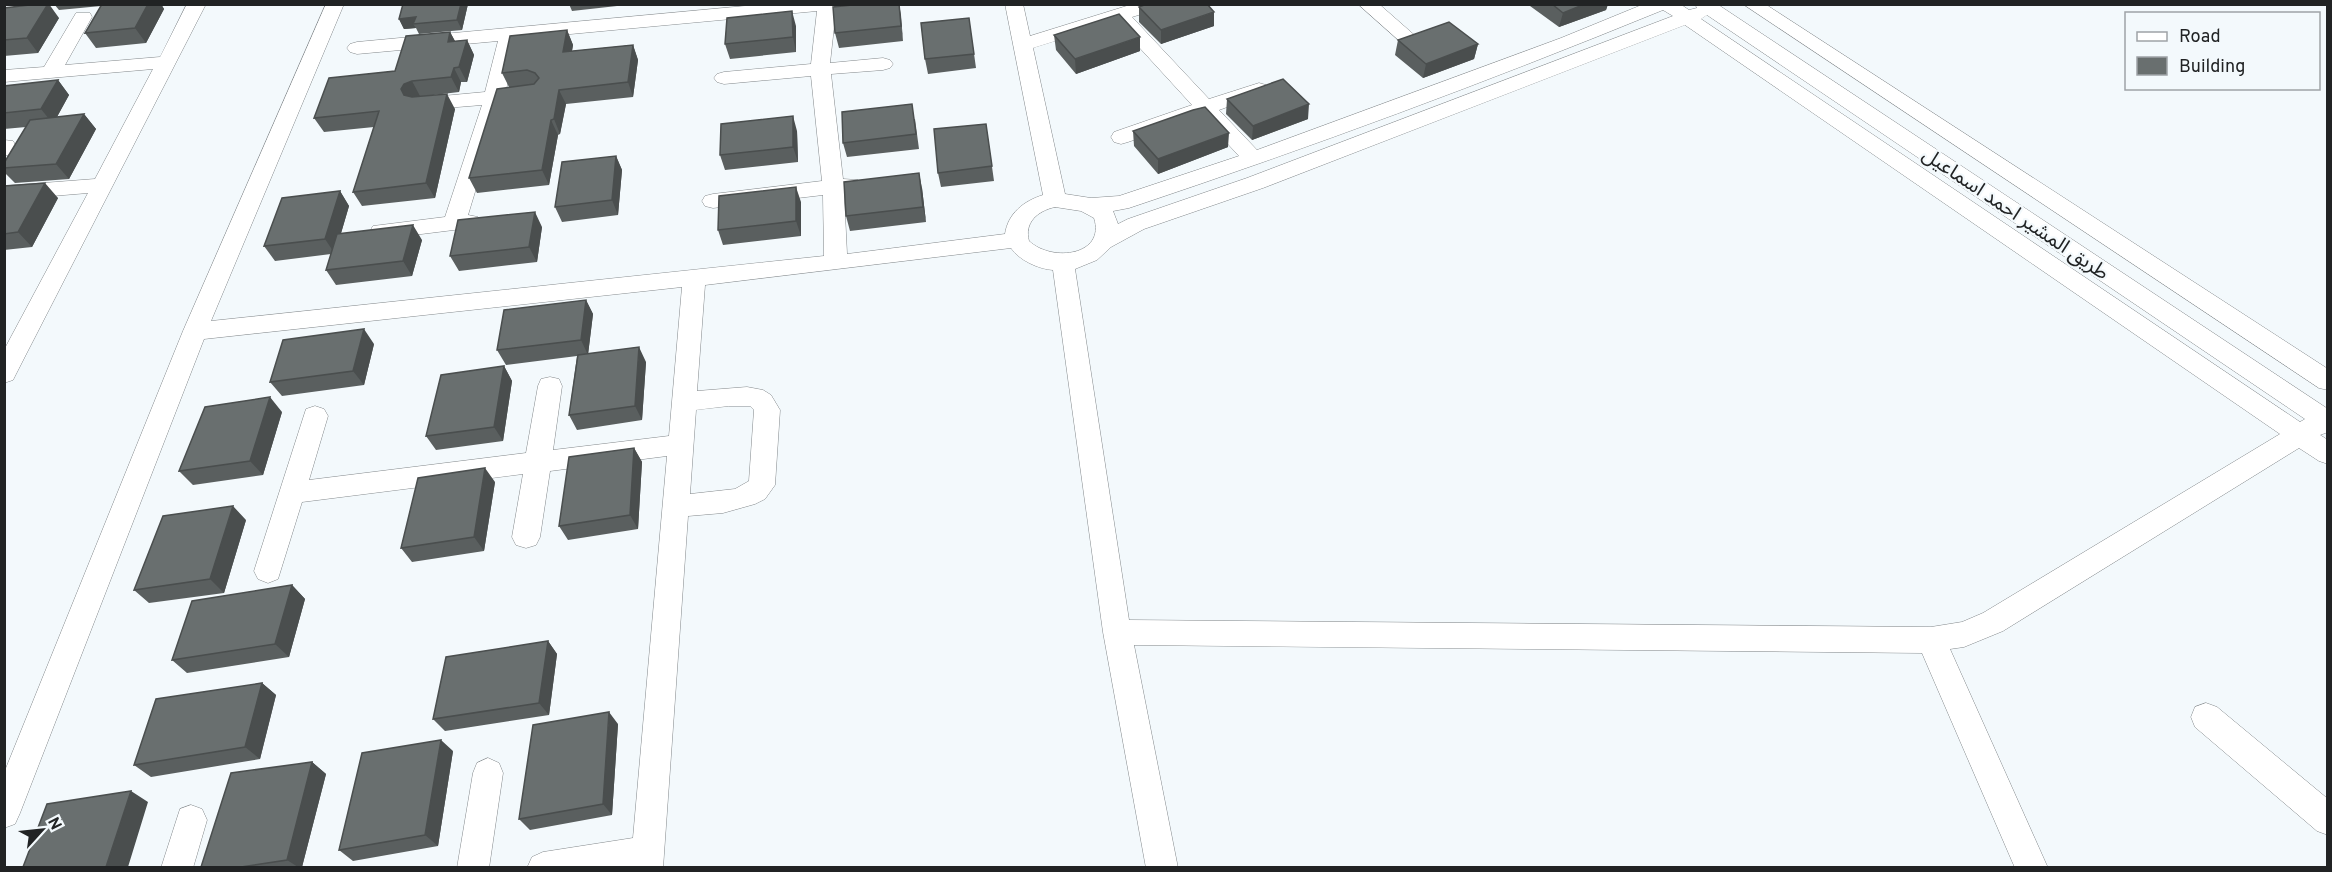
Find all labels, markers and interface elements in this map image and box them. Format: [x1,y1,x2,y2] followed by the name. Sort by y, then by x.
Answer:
[2125,12,2320,90] legend
[2179,26,2221,49] text: Road
[2179,56,2245,79] text: Building
[1917,142,2113,287] street label: طريق المشير احمد اسماعيل
[12,800,72,860] north arrow
[42,814,65,834] text: N

